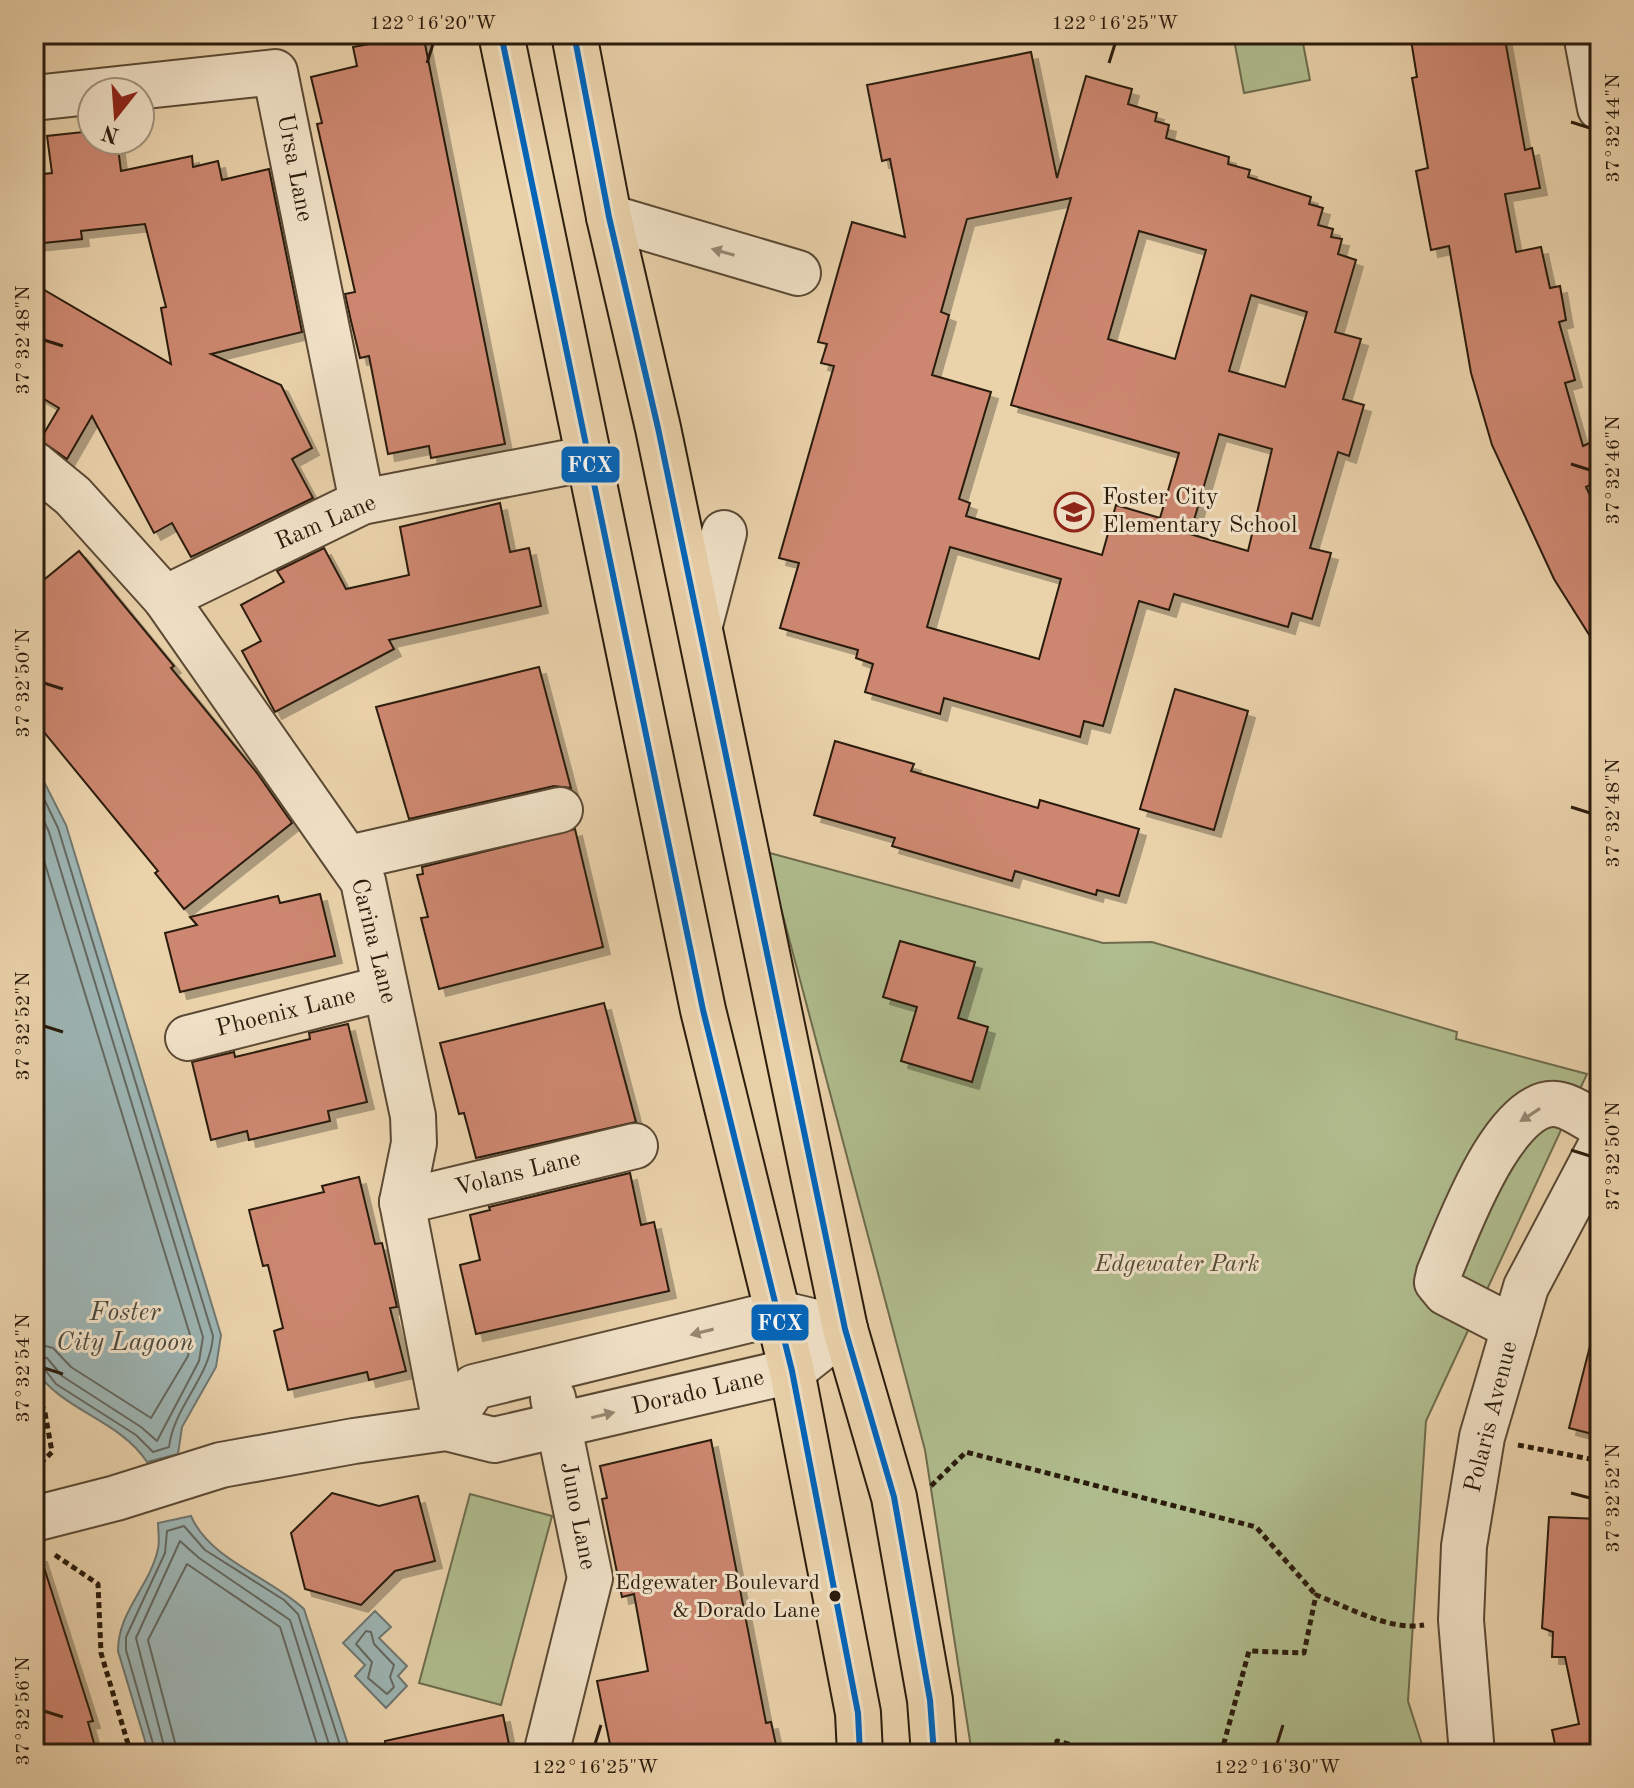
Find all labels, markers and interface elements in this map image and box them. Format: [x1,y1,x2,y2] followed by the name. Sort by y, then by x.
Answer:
[370,14,496,34] text: 122°16'20"W
[1052,14,1178,34] text: 122°16'25"W
[1604,73,1624,183] text: 37°32'44"N
[76,76,156,156] north arrow
[272,112,316,224] street label: Ursa Lane
[99,120,122,146] text: N
[710,245,734,258] one-way arrow
[14,285,34,395] text: 37°32'48"N
[1604,415,1624,525] text: 37°32'46"N
[560,445,621,484] line badge: FCX
[567,455,613,477] text: FCX
[1102,486,1297,538] place label: Foster City Elementary School
[272,491,380,555] street label: Ram Lane
[1053,491,1095,533] school or university icon: Foster City Elementary School
[14,628,34,738] text: 37°32'50"N
[1604,758,1624,868] text: 37°32'48"N
[346,876,400,1006] street label: Carina Lane
[14,971,34,1081] text: 37°32'52"N
[214,984,358,1042] street label: Phoenix Lane
[1604,1101,1624,1211] text: 37°32'50"N
[1519,1108,1540,1123] one-way arrow
[453,1147,583,1201] street label: Volans Lane
[1093,1253,1260,1277] park label: Edgewater Park
[56,1300,194,1356] water label: Foster City Lagoon
[750,1303,810,1342] line badge: FCX
[14,1313,34,1423] text: 37°32'54"N
[757,1313,803,1335] text: FCX
[690,1326,715,1338] one-way arrow
[1462,1339,1522,1495] street label: Polaris Avenue
[629,1366,767,1420] street label: Dorado Lane
[591,1408,616,1420] one-way arrow
[1604,1443,1624,1553] text: 37°32'52"N
[555,1460,599,1572] street label: Juno Lane
[615,1572,820,1622] place label: Edgewater Boulevard & Dorado Lane
[827,1588,843,1604] marker: Edgewater Boulevard & Dorado Lane
[14,1656,34,1766] text: 37°32'56"N
[532,1758,658,1778] text: 122°16'25"W
[1214,1758,1340,1778] text: 122°16'30"W

